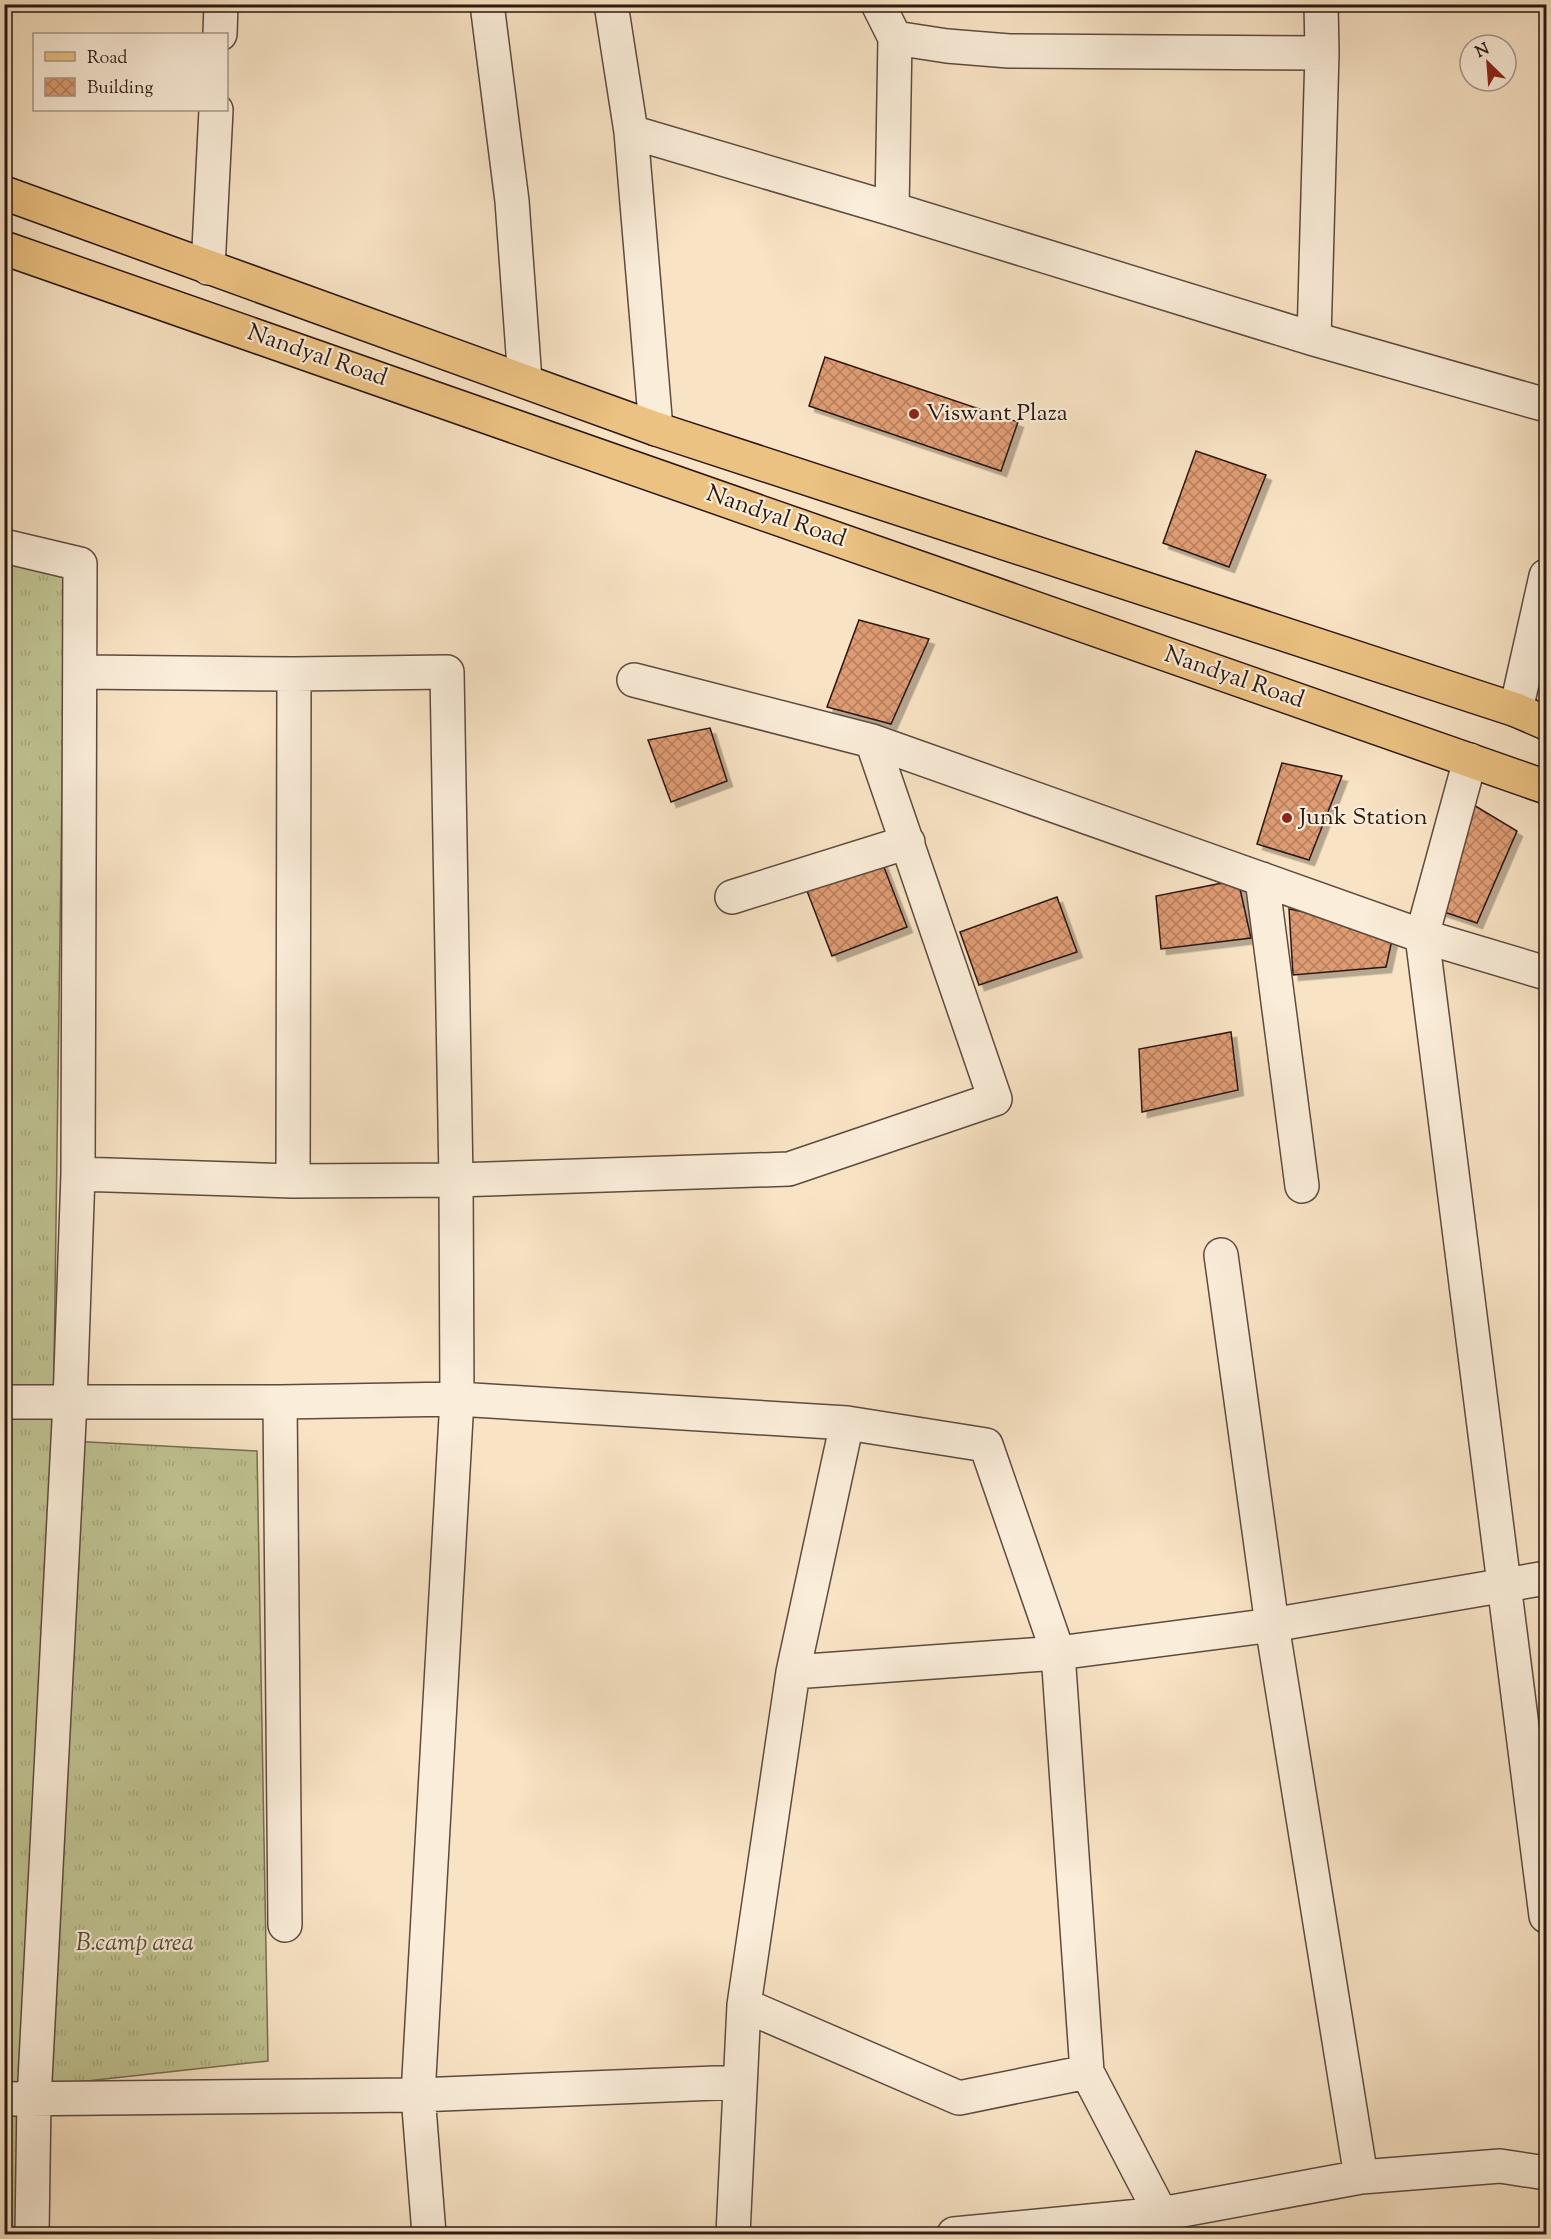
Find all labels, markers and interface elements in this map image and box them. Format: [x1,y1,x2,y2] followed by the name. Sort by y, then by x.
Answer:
[33,33,228,111] legend
[1458,33,1518,93] north arrow
[1472,38,1494,65] text: N
[87,46,127,72] text: Road
[87,76,153,102] text: Building
[242,316,392,396] street label: Nandyal Road
[926,397,1068,431] place label: Viswant Plaza
[907,407,921,421] marker: Viswant Plaza
[701,477,851,557] street label: Nandyal Road
[1159,638,1309,718] street label: Nandyal Road
[1297,801,1428,835] place label: Junk Station
[1280,811,1294,825] marker: Junk Station
[76,1927,194,1961] park label: B.camp area

